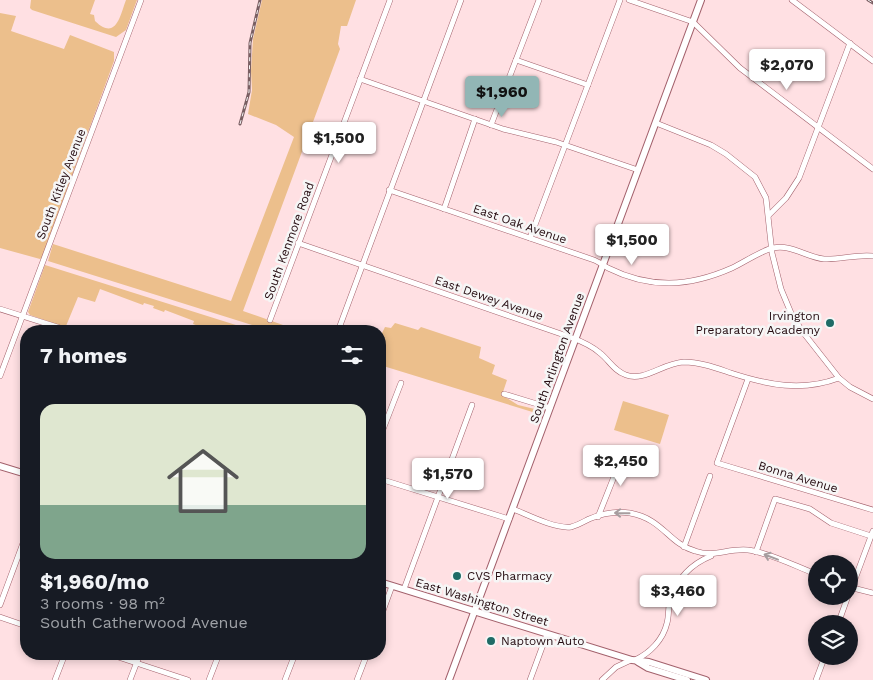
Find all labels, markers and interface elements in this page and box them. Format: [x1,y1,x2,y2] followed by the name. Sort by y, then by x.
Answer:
[746,48,828,91] pin: $2,070
[760,55,814,74] text: $2,070
[461,76,543,118] pin: $1,960
[476,82,528,101] text: $1,960
[298,121,380,164] pin: $1,500
[33,127,89,241] street label: South Kitley Avenue
[313,128,365,147] text: $1,500
[261,180,317,302] street label: South Kenmore Road
[471,201,569,247] street label: East Oak Avenue
[591,224,673,266] pin: $1,500
[606,230,658,249] text: $1,500
[433,273,545,323] street label: East Dewey Avenue
[527,291,587,425] street label: South Arlington Avenue
[696,309,821,337] place label: Irvington Preparatory Academy
[824,317,836,329] marker: Irvington Preparatory Academy
[338,341,366,369] icon: filters
[40,343,127,368] text: 7 homes
[158,436,248,526] icon: home
[580,444,662,487] pin: $2,450
[594,451,648,470] text: $2,450
[407,458,489,500] pin: $1,570
[757,458,840,496] street label: Bonna Avenue
[423,464,473,483] text: $1,570
[614,509,630,518] one-way arrow
[763,552,779,561] one-way arrow
[808,555,858,665] map controls
[808,555,858,605] button: locate
[40,569,149,594] text: $1,960/mo
[467,569,553,583] place label: CVS Pharmacy
[451,570,463,582] marker: CVS Pharmacy
[637,574,719,617] pin: $3,460
[414,575,550,629] street label: East Washington Street
[651,581,705,600] text: $3,460
[40,594,165,613] text: 3 rooms · 98 m²
[40,613,248,632] text: South Catherwood Avenue
[808,615,858,665] button: layers
[501,634,585,648] place label: Naptown Auto
[485,635,497,647] marker: Naptown Auto

